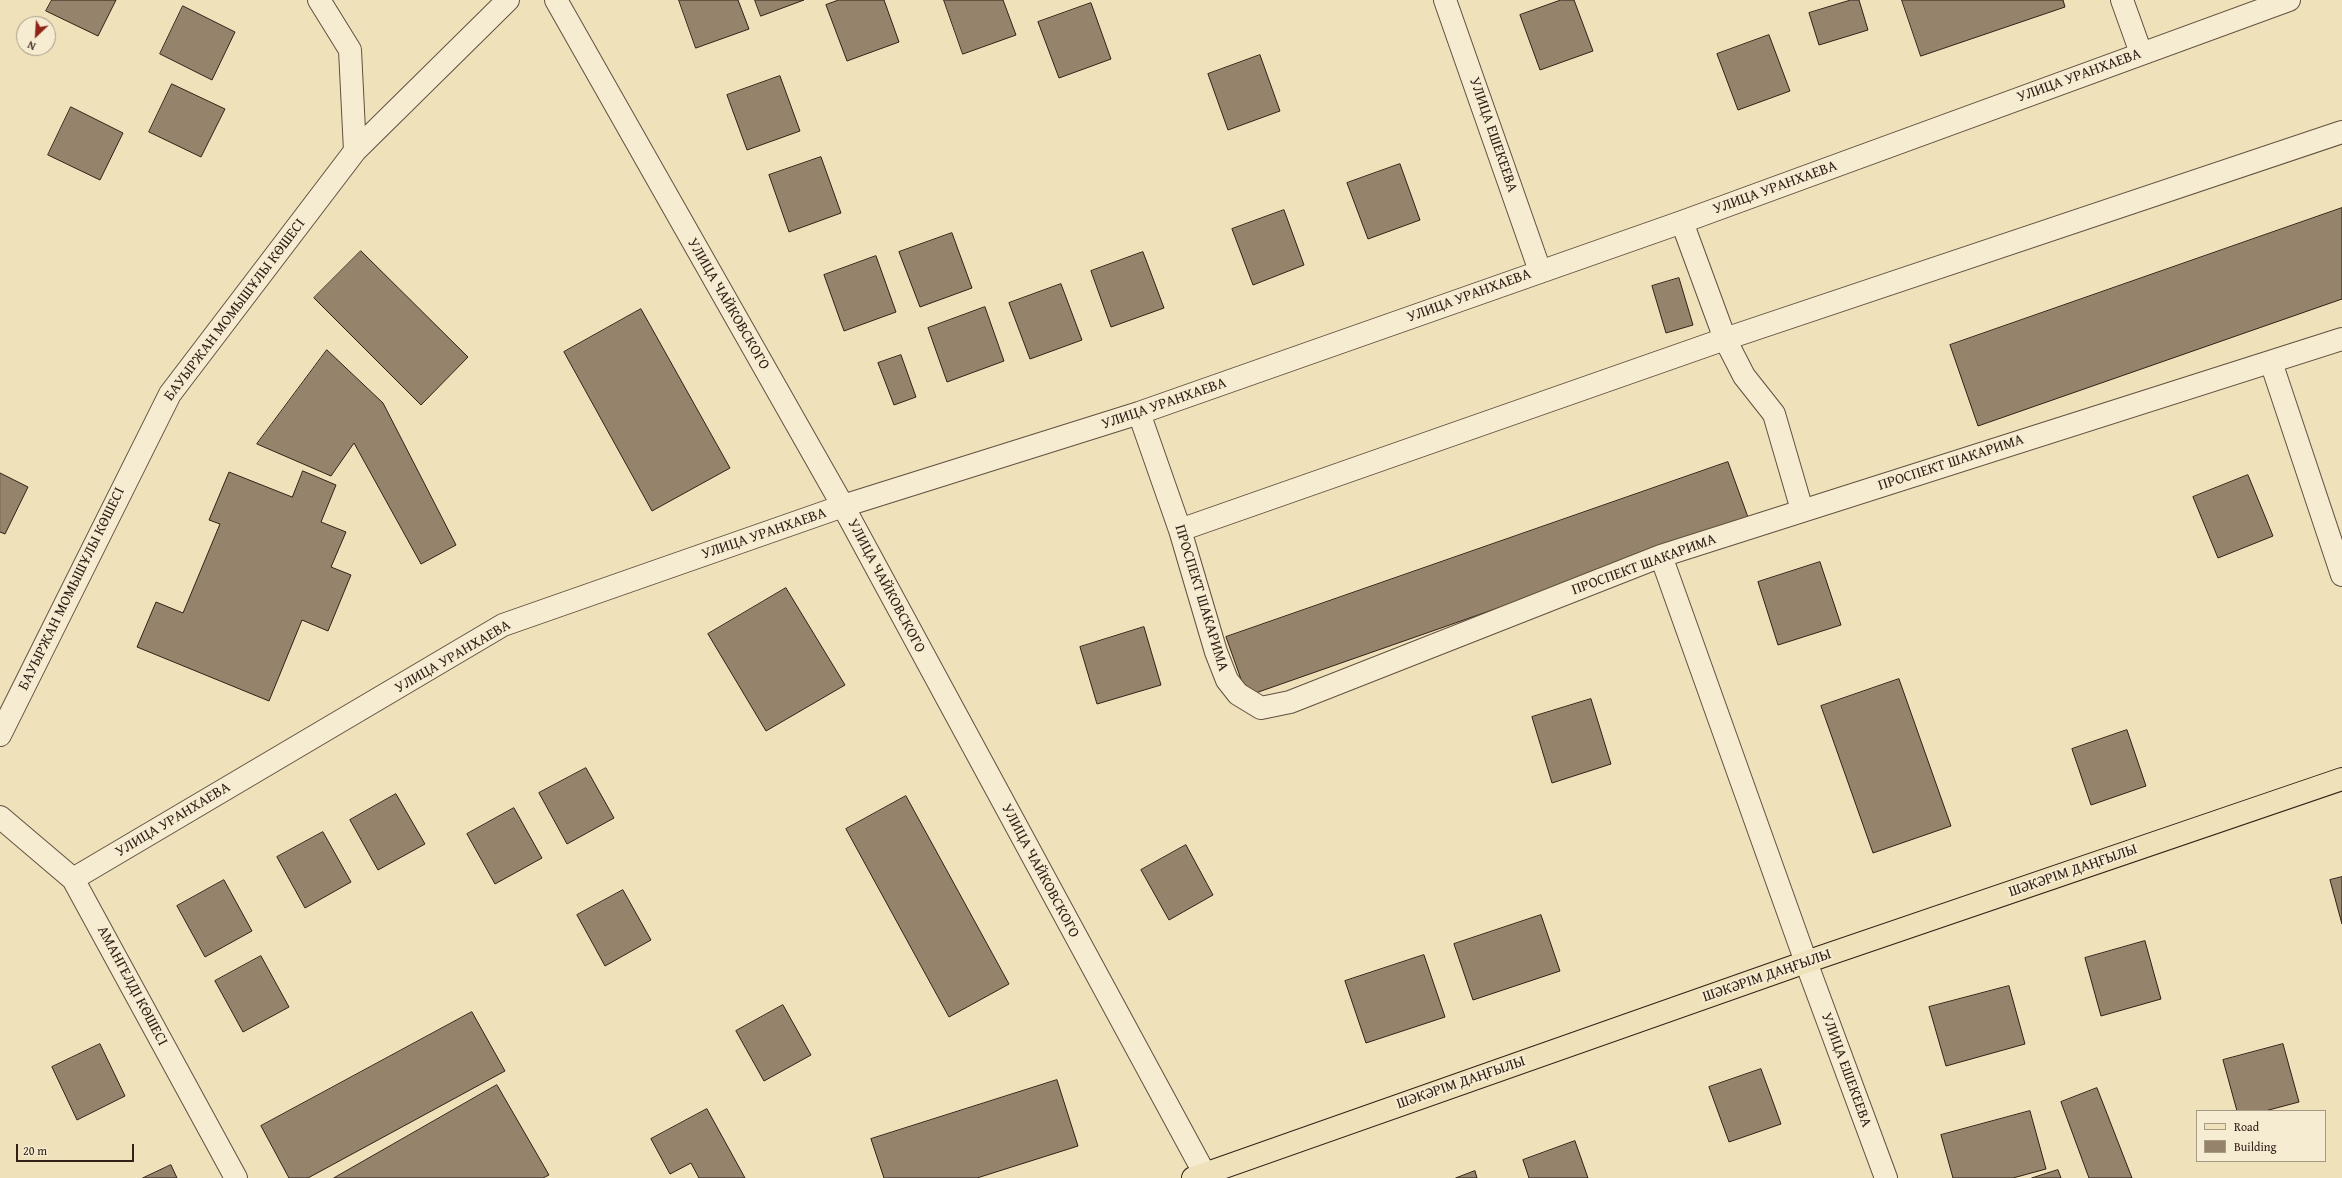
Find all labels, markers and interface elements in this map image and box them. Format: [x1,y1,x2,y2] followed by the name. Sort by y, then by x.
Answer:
[16,16,56,56] north arrow
[25,37,38,55] text: N
[2015,45,2143,107] street label: УЛИЦА УРАНХАЕВА
[1465,75,1521,195] street label: УЛИЦА ЕШЕКЕЕВА
[1711,157,1839,219] street label: УЛИЦА УРАНХАЕВА
[161,215,309,405] street label: БАУЫРЖАН МОМЫШҰЛЫ КӨШЕСІ
[683,235,773,373] street label: УЛИЦА ЧАЙКОВСКОГО
[1405,265,1533,327] street label: УЛИЦА УРАНХАЕВА
[1099,374,1229,434] street label: УЛИЦА УРАНХАЕВА
[1876,431,2026,495] street label: ПРОСПЕКТ ШАКАРИМА
[15,485,129,693] street label: БАУЫРЖАН МОМЫШҰЛЫ КӨШЕСІ
[699,504,829,564] street label: УЛИЦА УРАНХАЕВА
[843,516,929,656] street label: УЛИЦА ЧАЙКОВСКОГО
[1170,523,1232,673] street label: ПРОСПЕКТ ШАКАРИМА
[1569,531,1719,599] street label: ПРОСПЕКТ ШАКАРИМА
[392,617,514,697] street label: УЛИЦА УРАНХАЕВА
[112,779,234,861] street label: УЛИЦА УРАНХАЕВА
[997,801,1083,941] street label: УЛИЦА ЧАЙКОВСКОГО
[2006,841,2140,901] street label: ШӘКӘРІМ ДАҢҒЫЛЫ
[93,923,171,1049] street label: АМАНГЕЛДІ КӨШЕСІ
[1700,946,1834,1006] street label: ШӘКӘРІМ ДАҢҒЫЛЫ
[1817,1010,1875,1130] street label: УЛИЦА ЕШЕКЕЕВА
[1394,1053,1528,1113] street label: ШӘКӘРІМ ДАҢҒЫЛЫ
[2196,1110,2326,1162] legend
[2234,1118,2259,1135] text: Road
[18,1136,136,1162] scale bar
[2234,1138,2277,1155] text: Building
[23,1142,47,1159] text: 20 m

